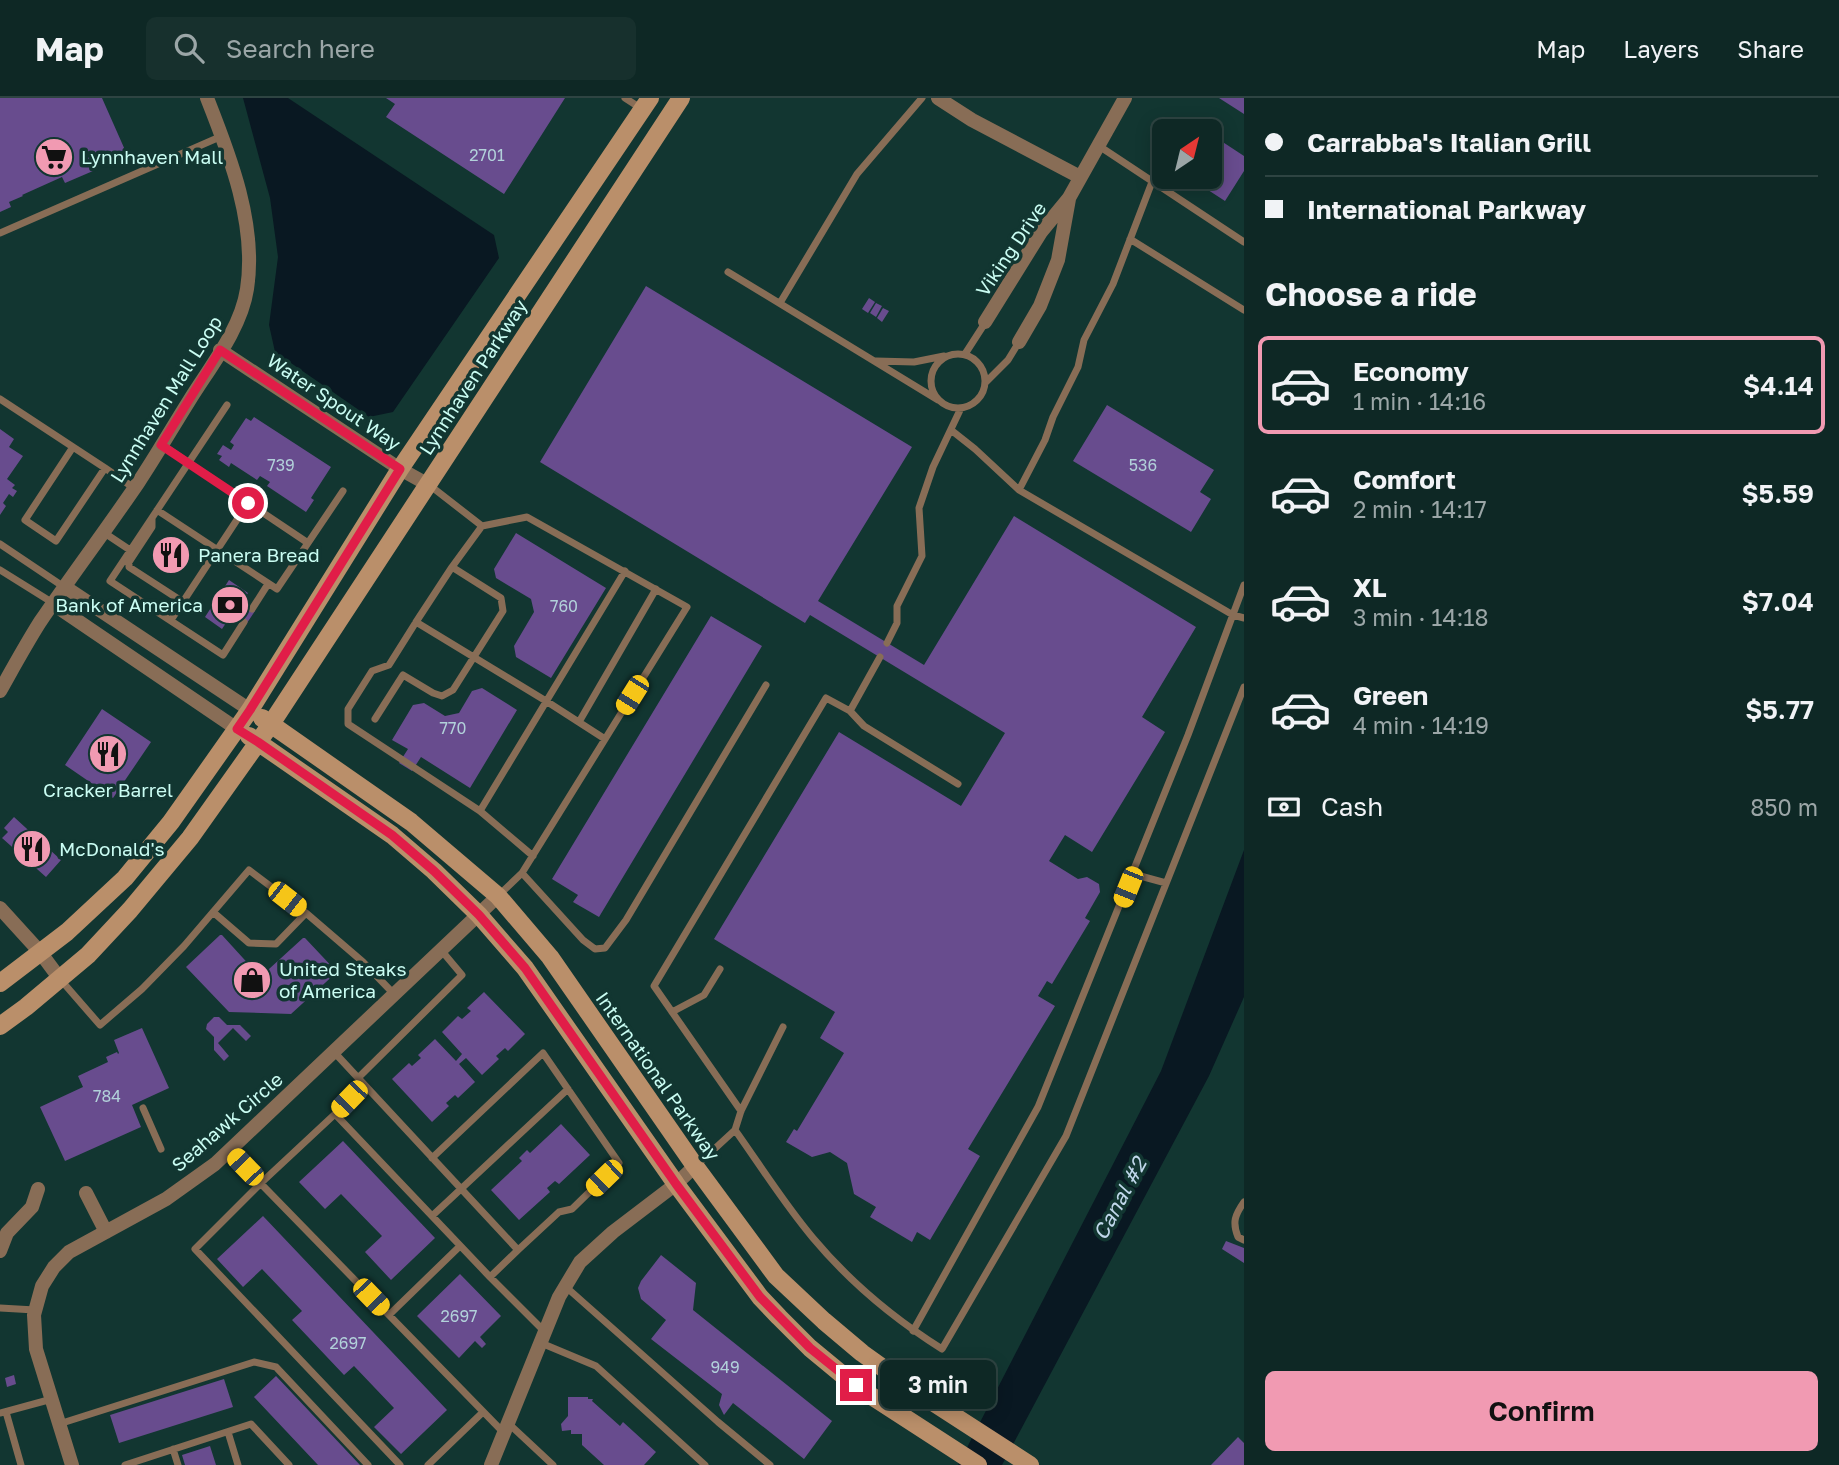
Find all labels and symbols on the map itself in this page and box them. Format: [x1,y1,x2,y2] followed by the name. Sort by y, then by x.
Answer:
[1152,119,1222,189] north arrow
[33,136,75,178] supermarket icon: Lynnhaven Mall
[81,145,223,168] place label: Lynnhaven Mall
[469,145,505,165] house number: 2701
[971,197,1051,300] street label: Viking Drive
[414,295,532,459] street label: Lynnhaven Parkway
[105,311,226,486] street label: Lynnhaven Mall Loop
[263,348,406,455] street label: Water Spout Way
[267,455,295,475] house number: 739
[1129,455,1157,475] house number: 536
[232,487,264,519] route start
[150,534,192,576] restaurant icon: Panera Bread
[198,543,320,566] place label: Panera Bread
[209,584,251,626] bank icon: Bank of America
[55,593,203,616] place label: Bank of America
[550,596,578,616] house number: 760
[612,672,653,718] car
[440,718,466,738] house number: 770
[87,733,129,775] restaurant icon: Cracker Barrel
[43,778,173,801] place label: Cracker Barrel
[11,828,53,870] restaurant icon: McDonald's
[59,837,165,860] place label: McDonald's
[1111,864,1146,910] car
[264,878,311,920] car
[279,957,407,1002] place label: United Steaks of America
[231,959,273,1001] shop icon: United Steaks of America
[592,987,726,1165] street label: International Parkway
[166,1067,287,1176] street label: Seahawk Circle
[327,1077,372,1121] car
[93,1086,121,1106] house number: 784
[223,1145,268,1189] car
[1087,1151,1152,1244] water label: Canal #2
[582,1156,627,1200] car
[349,1275,394,1319] car
[440,1306,478,1326] house number: 2697
[329,1333,367,1353] house number: 2697
[710,1357,740,1377] house number: 949
[880,1360,996,1410] callout: 3 min
[840,1369,872,1401] route end

